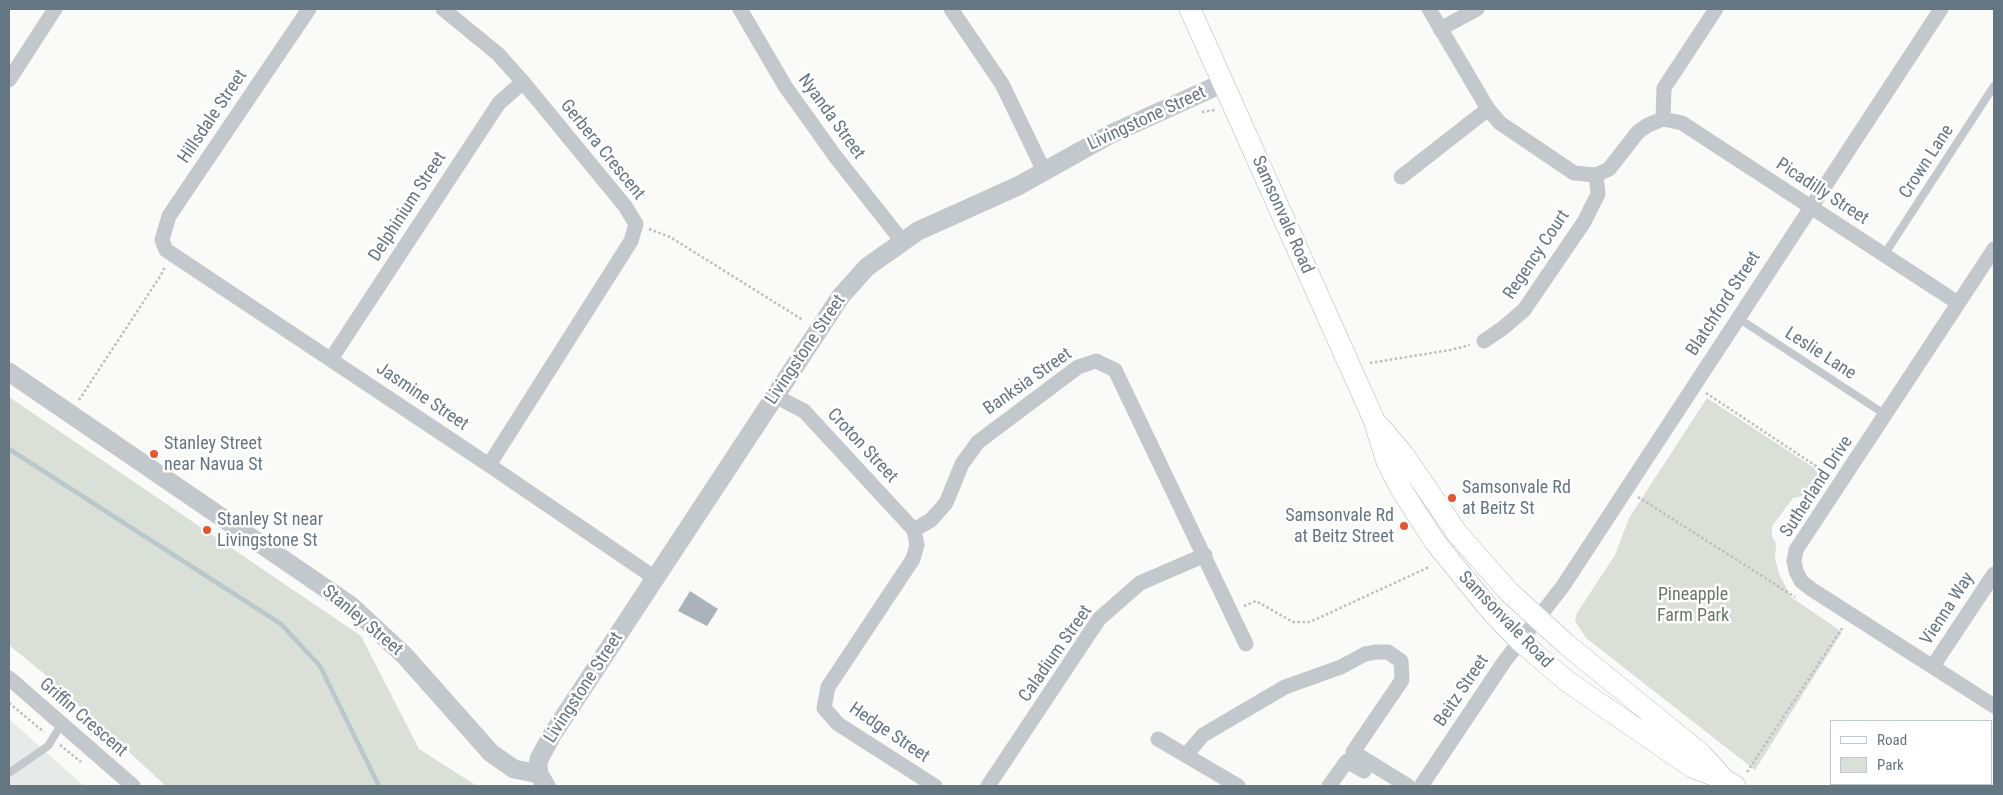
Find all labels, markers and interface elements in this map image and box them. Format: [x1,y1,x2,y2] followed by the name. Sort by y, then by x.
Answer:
[174,66,252,168] street label: Hillsdale Street
[793,70,869,164] street label: Nyanda Street
[1084,82,1210,156] street label: Livingstone Street
[555,96,649,204] street label: Gerbera Crescent
[1895,121,1959,203] street label: Crown Lane
[365,148,451,266] street label: Delphinium Street
[1246,153,1318,277] street label: Samsonvale Road
[1772,154,1872,230] street label: Picadilly Street
[1499,206,1575,304] street label: Regency Court
[1682,248,1766,360] street label: Blatchford Street
[761,291,851,409] street label: Livingstone Street
[1780,323,1860,385] street label: Leslie Lane
[980,344,1076,420] street label: Banksia Street
[372,358,472,436] street label: Jasmine Street
[822,404,902,488] street label: Croton Street
[1776,432,1858,542] street label: Sutherland Drive
[164,433,263,476] place label: Stanley Street near Navua St
[148,448,160,460] marker: Stanley Street near Navua St
[1462,477,1571,520] place label: Samsonvale Rd at Beitz St
[1446,492,1458,504] marker: Samsonvale Rd at Beitz St
[1285,505,1394,548] place label: Samsonvale Rd at Beitz Street
[217,509,323,552] place label: Stanley St near Livingstone St
[1398,520,1410,532] marker: Samsonvale Rd at Beitz Street
[201,524,213,536] marker: Stanley St near Livingstone St
[1453,567,1557,673] street label: Samsonvale Road
[1917,569,1979,649] street label: Vienna Way
[317,581,407,661] street label: Stanley Street
[1657,584,1729,626] park label: Pineapple Farm Park
[1015,601,1097,707] street label: Caladium Street
[540,628,628,748] street label: Livingstone Street
[1430,651,1494,731] street label: Beitz Street
[35,674,131,762] street label: Griffin Crescent
[845,698,933,768] street label: Hedge Street
[1830,720,1993,785] legend
[1877,731,1907,749] text: Road
[1877,756,1904,774] text: Park

